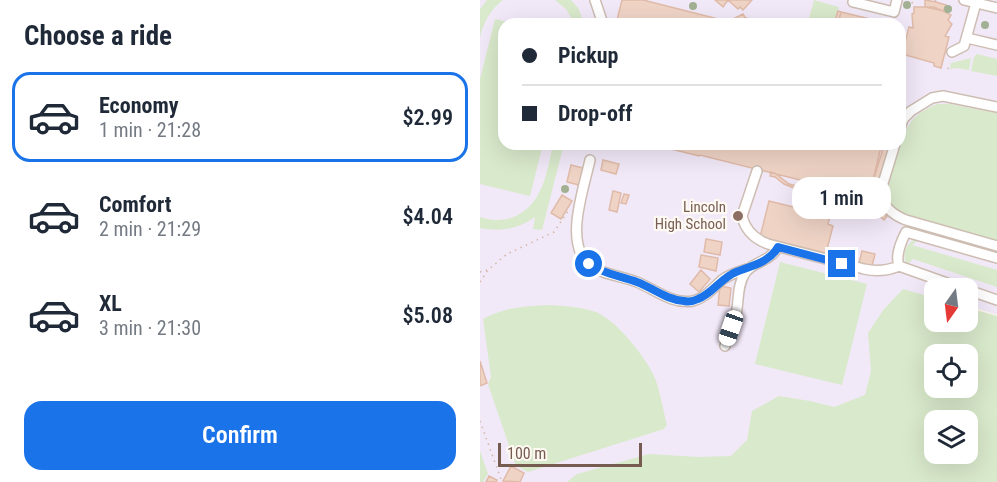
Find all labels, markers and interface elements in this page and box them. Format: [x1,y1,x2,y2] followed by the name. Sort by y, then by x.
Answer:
[24,20,172,52] text: Choose a ride
[558,43,618,68] text: Pickup
[27,90,81,144] icon: car
[99,93,179,118] text: Economy
[558,101,632,126] text: Drop-off
[402,105,453,130] text: $2.99
[99,118,201,142] text: 1 min · 21:28
[792,177,892,219] callout: 1 min
[819,186,864,210] text: 1 min
[27,189,81,243] icon: car
[99,192,172,217] text: Comfort
[655,198,726,233] place label: Lincoln High School
[402,204,453,229] text: $4.04
[731,209,745,223] marker: Lincoln High School
[99,217,201,241] text: 2 min · 21:29
[575,250,602,277] route start
[828,250,855,277] route end
[924,278,978,332] north arrow
[924,278,978,464] map controls
[27,288,81,342] icon: car
[99,291,122,316] text: XL
[402,303,453,328] text: $5.08
[717,308,745,348] car
[99,316,201,340] text: 3 min · 21:30
[924,344,978,398] button: locate
[24,401,456,470] button: Confirm
[924,410,978,464] button: layers
[498,440,642,468] scale bar
[507,444,546,463] text: 100 m

